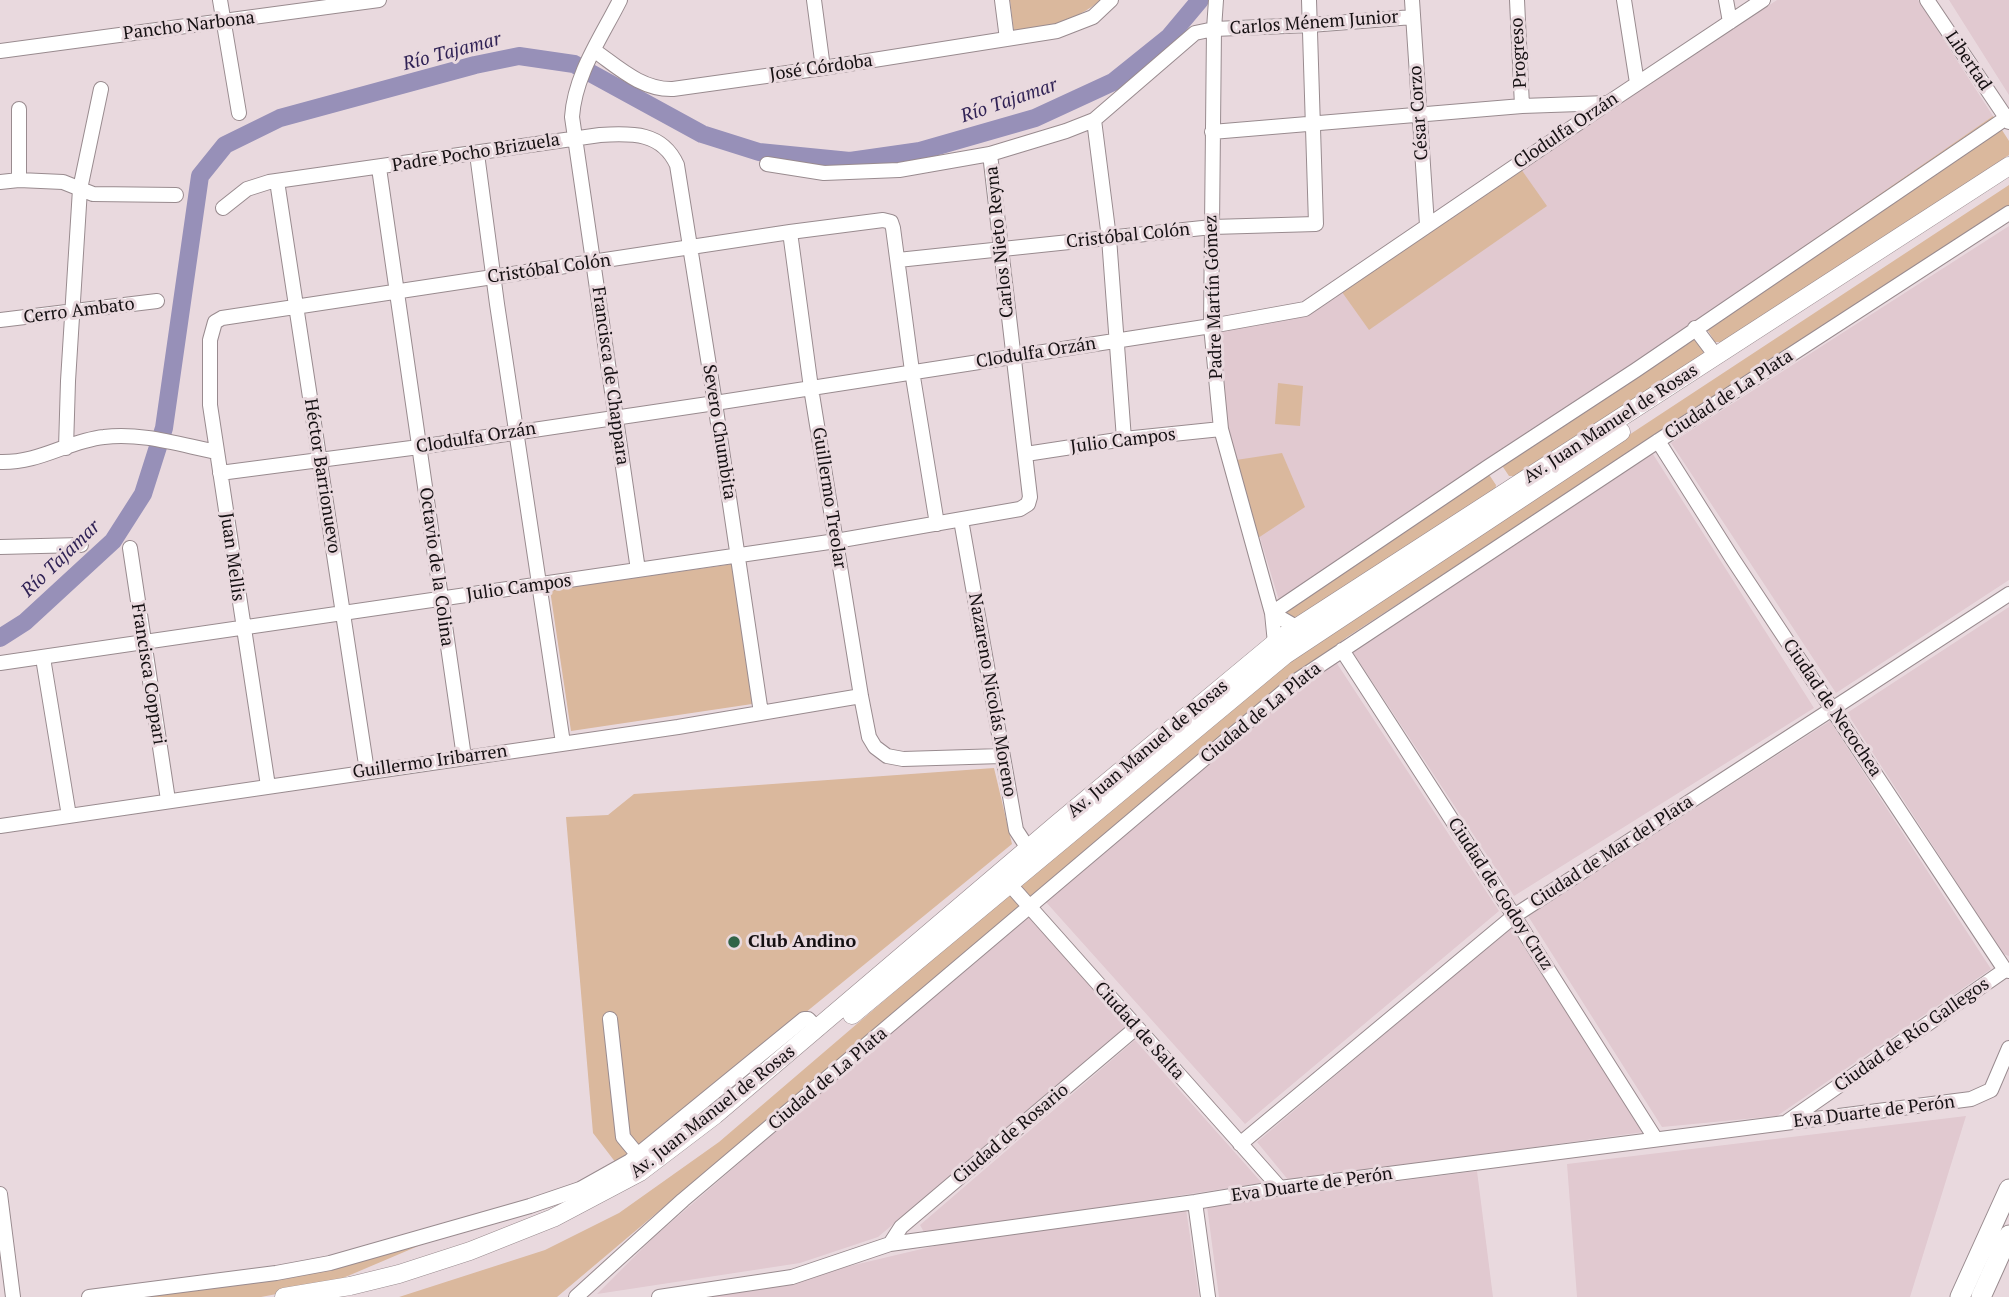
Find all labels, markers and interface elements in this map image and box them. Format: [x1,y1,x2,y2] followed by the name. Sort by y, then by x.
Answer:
[1229,6,1399,40] street label: Carlos Ménem Junior
[122,7,256,45] street label: Pancho Narbona
[1506,17,1532,89] street label: Progreso
[1940,27,1996,95] street label: Libertad
[400,28,504,76] water label: Río Tajamar
[768,50,874,86] street label: José Córdoba
[1405,65,1433,161] street label: César Corzo
[958,74,1060,128] water label: Río Tajamar
[1510,88,1622,174] street label: Clodulfa Orzán
[391,129,561,177] street label: Padre Pocho Brizuela
[981,165,1019,319] street label: Carlos Nieto Reyna
[1200,214,1228,380] street label: Padre Martín Gómez
[1065,219,1191,253] street label: Cristóbal Colón
[486,250,612,288] street label: Cristóbal Colón
[587,285,633,467] street label: Francisca de Chappara
[22,293,136,329] street label: Cerro Ambato
[975,333,1097,373] street label: Clodulfa Orzán
[1661,345,1797,445] street label: Ciudad de La Plata
[1520,360,1702,488] street label: Av. Juan Manuel de Rosas
[698,363,740,501] street label: Severo Chumbita
[299,397,345,555] street label: Héctor Barrionuevo
[415,418,537,458] street label: Clodulfa Orzán
[1069,424,1177,458] street label: Julio Campos
[807,426,851,570] street label: Guillermo Treolar
[414,486,458,648] street label: Octavio de la Colina
[215,511,249,603] street label: Juan Mellis
[17,516,105,602] water label: Río Tajamar
[465,570,573,606] street label: Julio Campos
[963,591,1021,799] street label: Nazareno Nicolás Moreno
[126,602,170,746] street label: Francisca Coppari
[1778,635,1886,781] street label: Ciudad de Necochea
[1196,658,1326,768] street label: Ciudad de La Plata
[1063,675,1233,823] street label: Av. Juan Manuel de Rosas
[351,740,509,784] street label: Guillermo Iribarren
[1526,791,1698,913] street label: Ciudad de Mar del Plata
[1443,814,1557,974] street label: Ciudad de Godoy Cruz
[748,931,856,953] place label: Club Andino
[726,934,742,950] marker: Club Andino
[1830,973,1994,1097] street label: Ciudad de Río Gallegos
[1089,978,1189,1084] street label: Ciudad de Salta
[764,1023,892,1135] street label: Ciudad de La Plata
[626,1041,800,1183] street label: Av. Juan Manuel de Rosas
[949,1079,1073,1189] street label: Ciudad de Rosario
[1792,1091,1956,1133] street label: Eva Duarte de Perón
[1230,1163,1394,1207] street label: Eva Duarte de Perón

